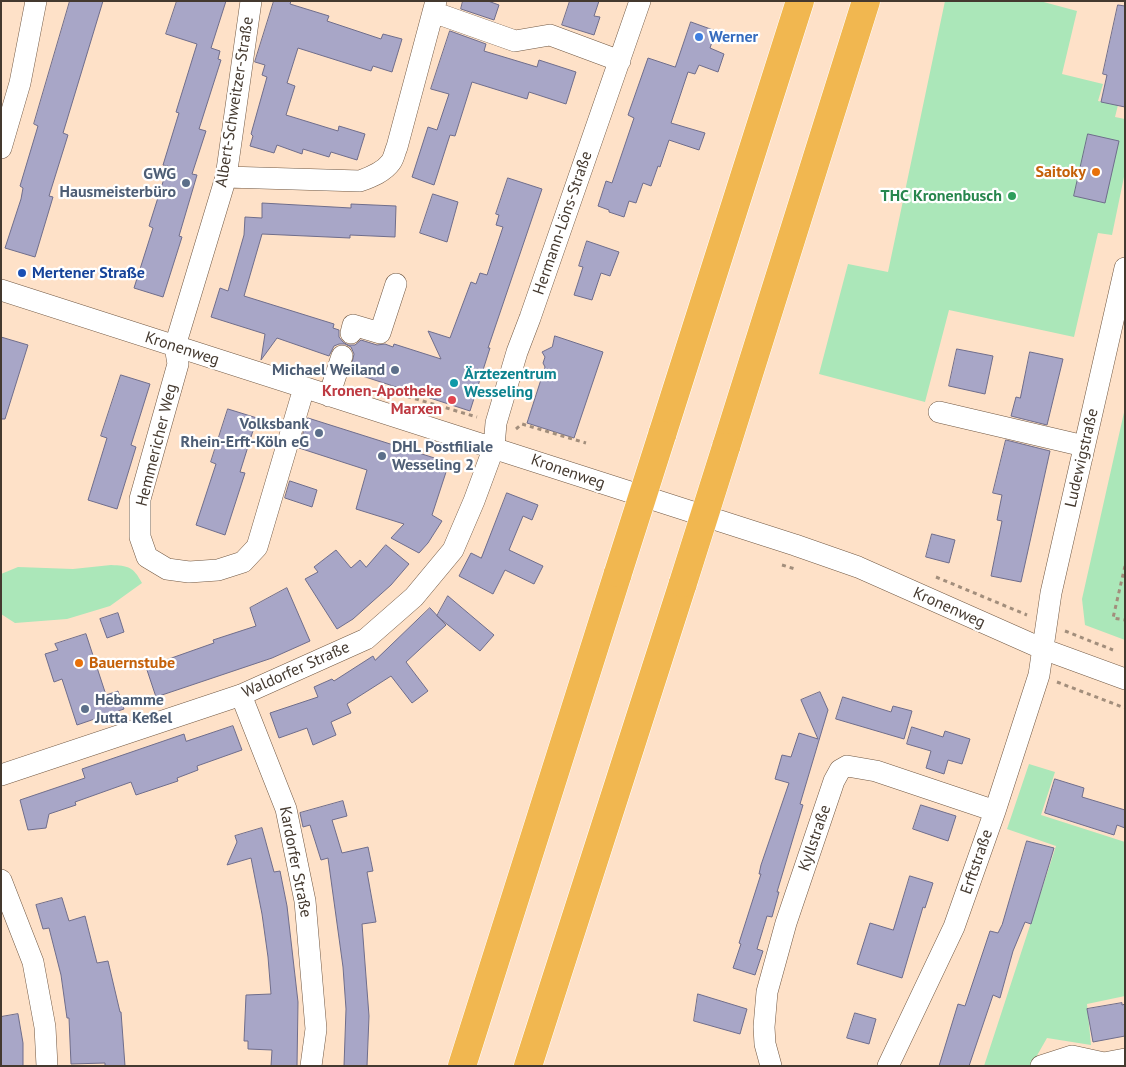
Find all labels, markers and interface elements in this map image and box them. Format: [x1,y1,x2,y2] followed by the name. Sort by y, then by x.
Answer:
[212,15,258,189] street label: Albert-Schweitzer-Straße
[709,27,758,47] place label: Werner
[693,31,705,43] marker: Werner
[529,149,597,297] street label: Hermann-Löns-Straße
[1035,162,1086,182] place label: Saitoky
[60,164,176,202] place label: GWG Hausmeisterbüro
[1090,166,1102,178] marker: Saitoky
[180,177,192,189] marker: GWG Hausmeisterbüro
[881,186,1002,206] place label: THC Kronenbusch
[1006,190,1018,202] marker: THC Kronenbusch
[32,263,145,283] place label: Mertener Straße
[16,267,28,279] marker: Mertener Straße
[142,328,222,370] street label: Kronenweg
[272,360,385,380] place label: Michael Weiland
[389,364,401,376] marker: Michael Weiland
[464,364,557,402] place label: Ärztezentrum Wesseling
[448,377,460,389] marker: Ärztezentrum Wesseling
[322,381,442,419] place label: Kronen-Apotheke Marxen
[132,382,182,508] street label: Hemmericher Weg
[446,394,458,406] marker: Kronen-Apotheke Marxen
[1061,407,1103,509] street label: Ludewigstraße
[181,414,309,452] place label: Volksbank Rhein-Erft-Köln eG
[313,427,325,439] marker: Volksbank Rhein-Erft-Köln eG
[392,437,493,475] place label: DHL Postfiliale Wesseling 2
[376,450,388,462] marker: DHL Postfiliale Wesseling 2
[528,450,608,494] street label: Kronenweg
[910,584,988,632] street label: Kronenweg
[239,638,353,702] street label: Waldorfer Straße
[89,653,175,673] place label: Bauernstube
[73,657,85,669] marker: Bauernstube
[95,690,172,728] place label: Hebamme Jutta Keßel
[79,703,91,715] marker: Hebamme Jutta Keßel
[795,802,835,874] street label: Kyllstraße
[275,805,315,919] street label: Kardorfer Straße
[957,827,997,897] street label: Erftstraße

